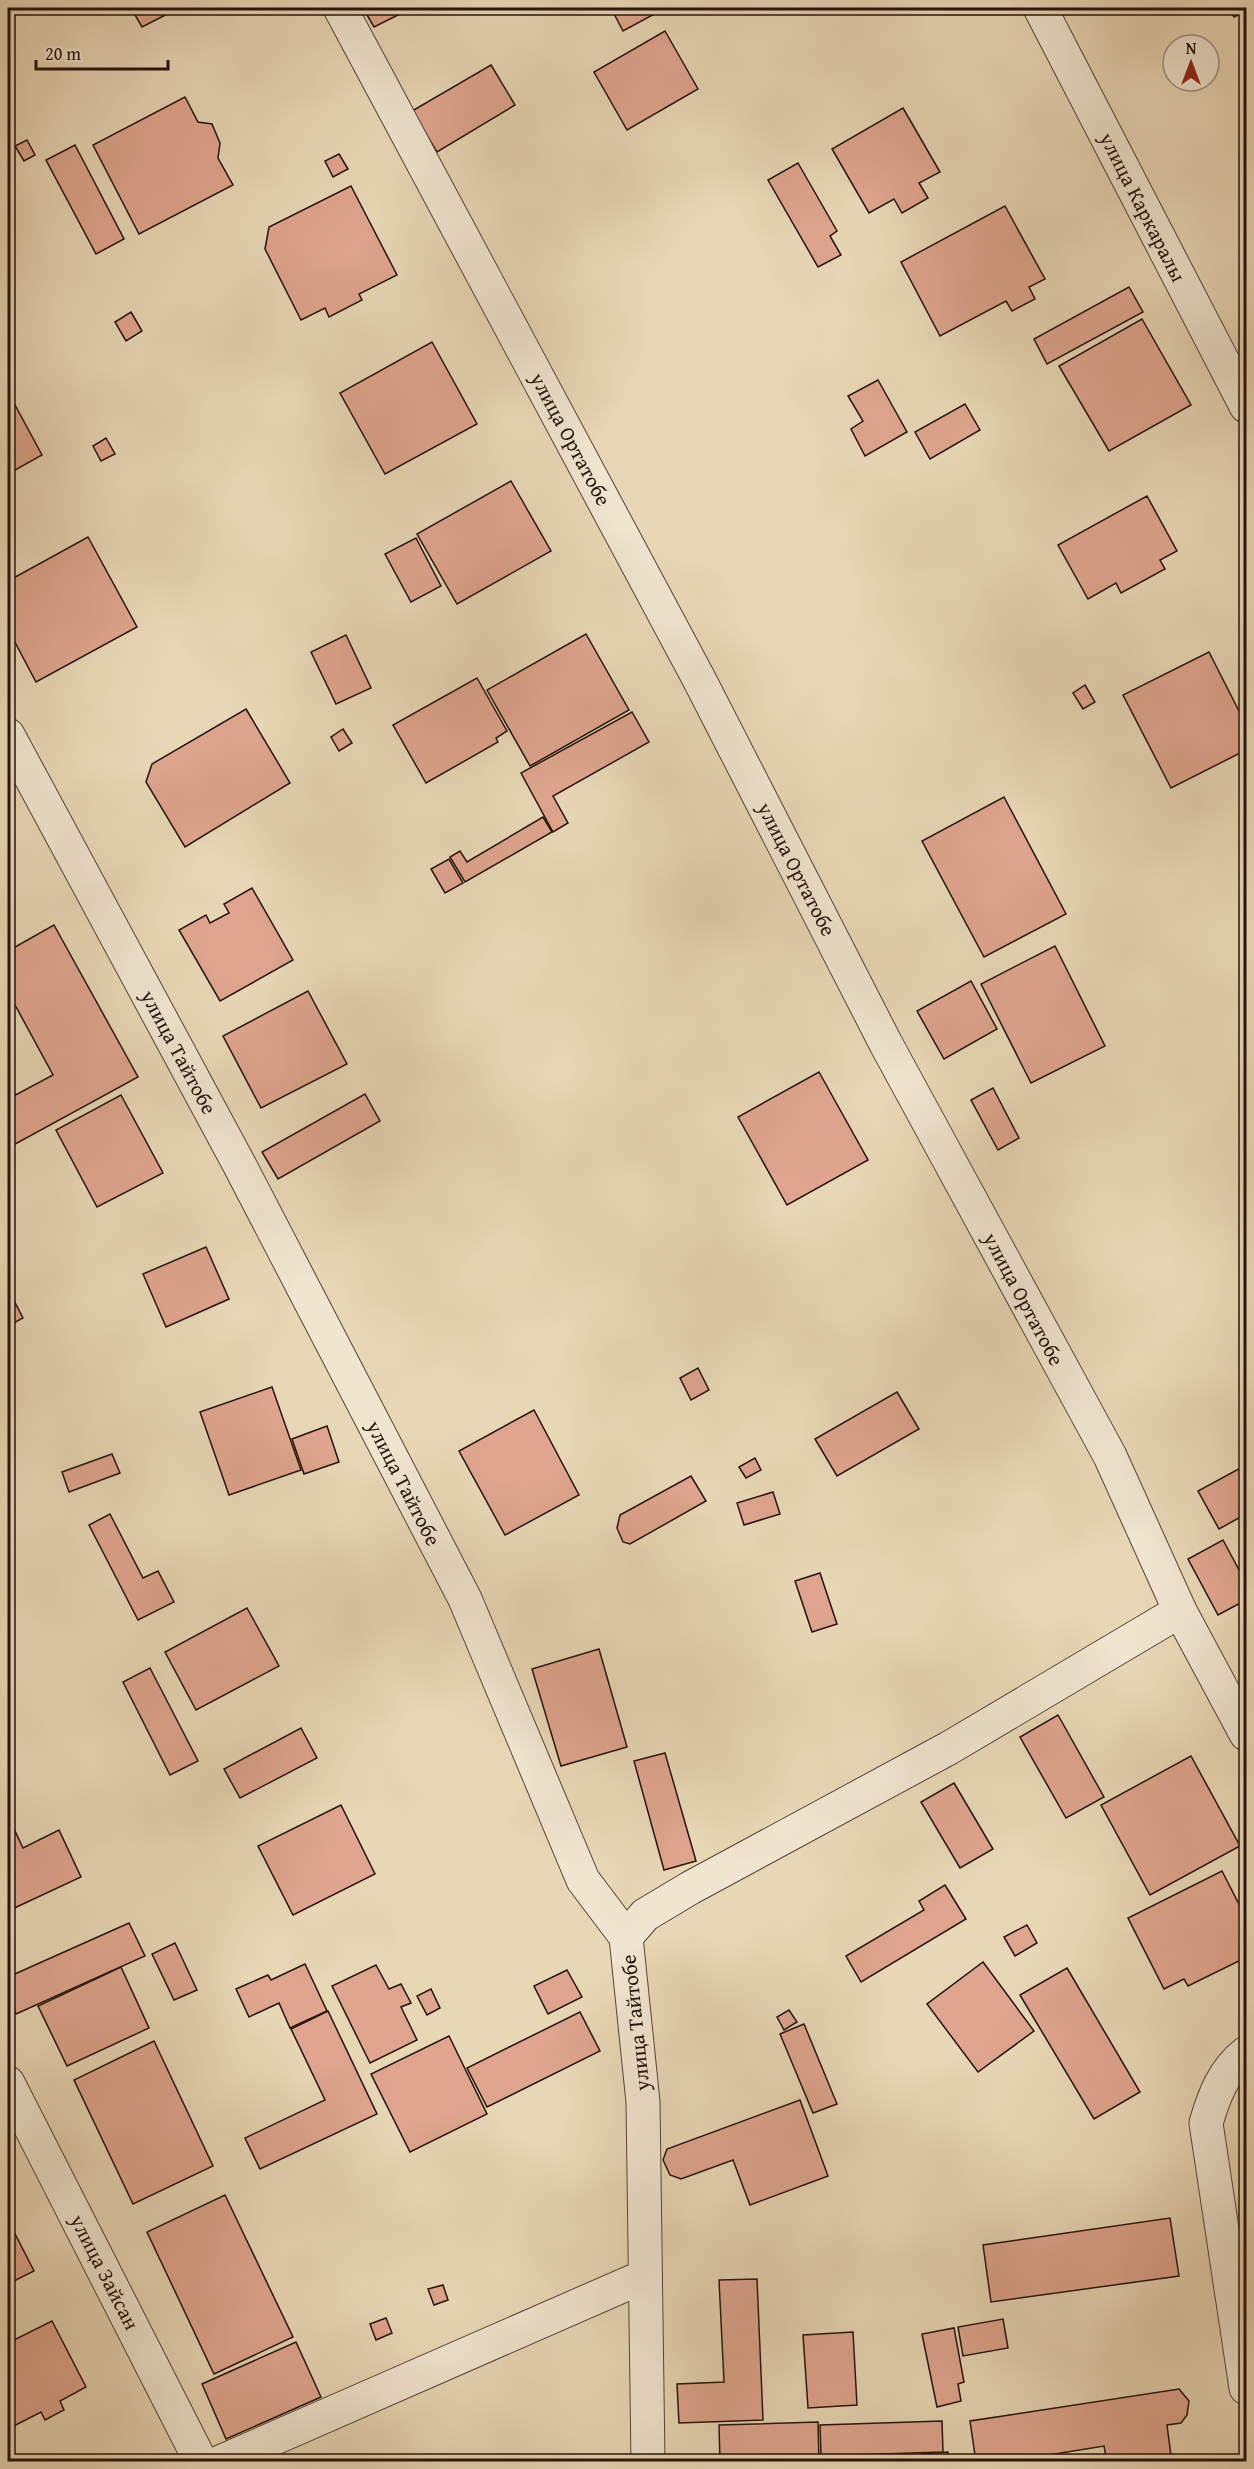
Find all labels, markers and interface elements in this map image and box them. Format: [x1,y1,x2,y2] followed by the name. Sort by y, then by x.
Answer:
[36,33,168,71] scale bar
[1161,33,1221,93] north arrow
[1186,36,1197,60] text: N
[45,40,81,67] text: 20 m
[1091,126,1194,287] street label: улица Каркаралы
[522,366,619,511] street label: улица Ортатобе
[749,796,844,942] street label: улица Ортатобе
[133,983,225,1120] street label: улица Тайтобе
[975,1226,1072,1371] street label: улица Ортатобе
[359,1414,449,1551] street label: улица Тайтобе
[612,1953,658,2094] street label: улица Тайтобе
[62,2208,147,2335] street label: улица Зайсан

